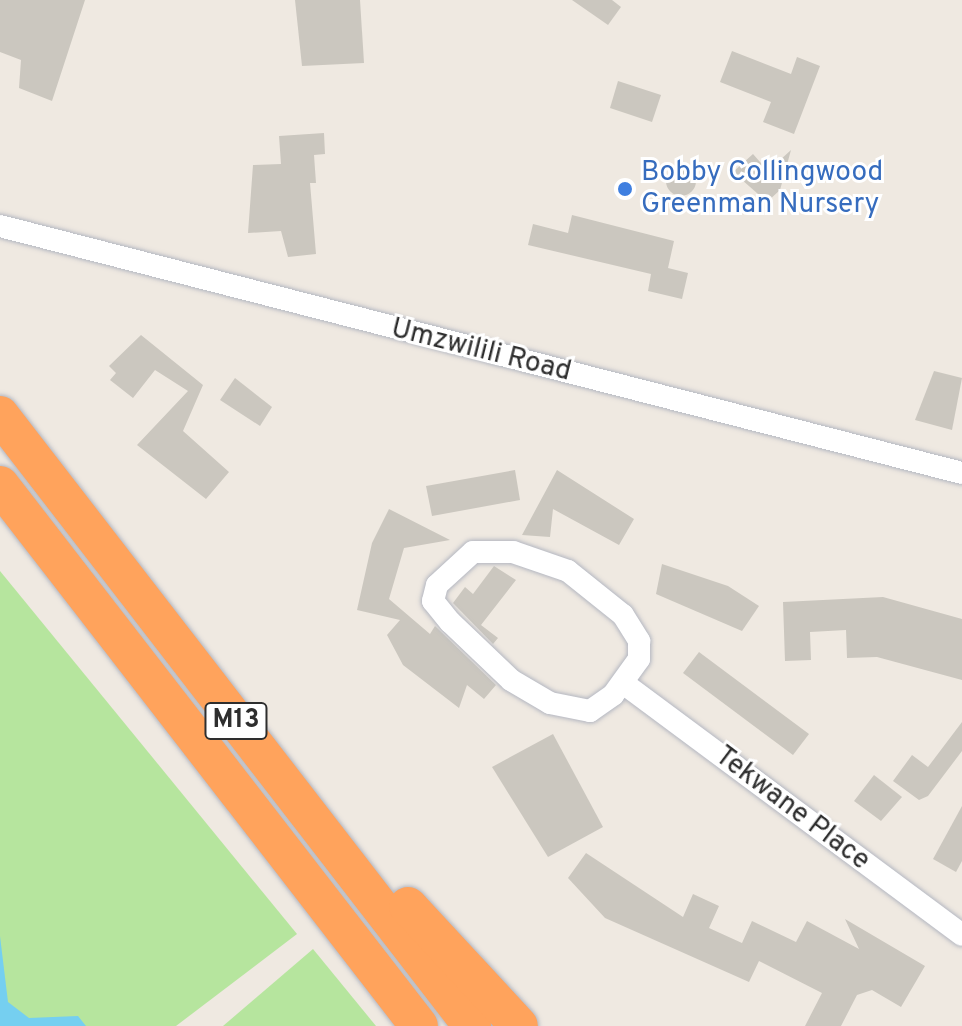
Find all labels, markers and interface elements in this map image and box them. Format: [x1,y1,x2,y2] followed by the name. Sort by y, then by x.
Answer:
[641,156,883,222] place label: Bobby Collingwood Greenman Nursery
[616,180,634,198] marker: Bobby Collingwood Greenman Nursery
[388,312,574,390] street label: Umzwilili Road
[204,699,268,743] road number: M13
[708,740,876,878] street label: Tekwane Place

